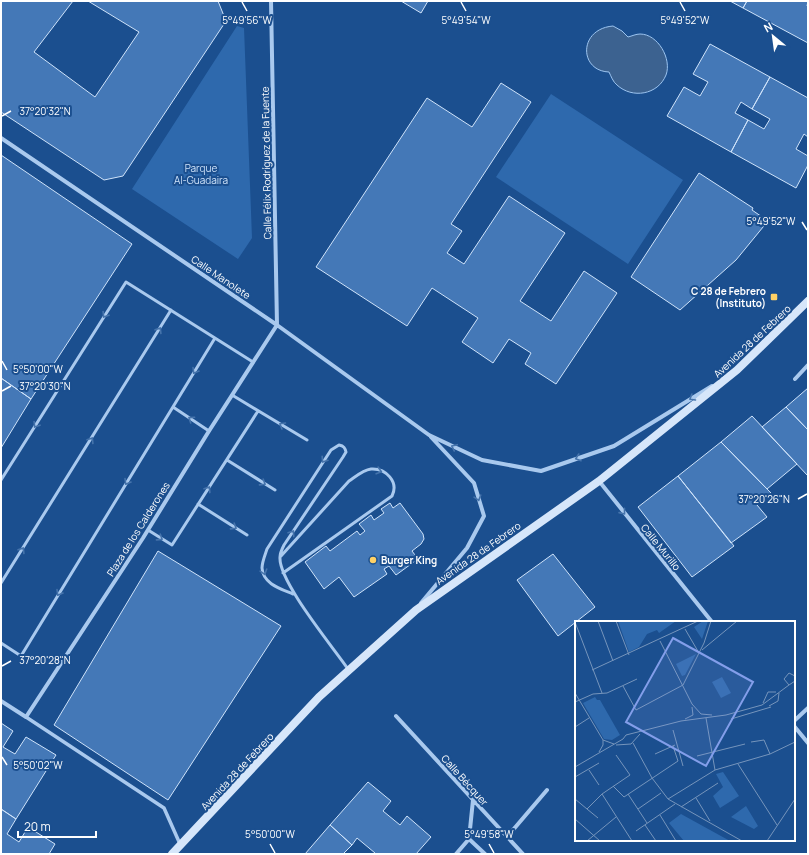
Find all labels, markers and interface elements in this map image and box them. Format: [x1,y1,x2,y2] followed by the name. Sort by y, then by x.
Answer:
[222,13,272,27] text: 5°49'56"W
[441,13,491,27] text: 5°49'54"W
[661,13,710,27] text: 5°49'52"W
[753,16,793,56] north arrow
[761,18,775,35] text: N
[258,86,274,240] street label: Calle Félix Rodríguez de la Fuente
[20,104,71,118] text: 37°20'32"N
[174,161,228,187] park label: Parque Al-Guadaira
[747,214,796,228] text: 5°49'52"W
[189,252,254,302] street label: Calle Manolete
[691,284,766,310] place label: C 28 de Febrero (Instituto)
[769,292,779,302] marker: C 28 de Febrero (Instituto)
[710,301,794,381] street label: Avenida 28 de Febrero
[102,311,110,318] one-way arrow
[155,327,162,334] one-way arrow
[13,362,64,376] text: 5°50'00"W
[192,367,200,374] one-way arrow
[19,379,71,393] text: 37°20'30"N
[689,393,696,401] one-way arrow
[188,416,195,424] one-way arrow
[33,421,41,428] one-way arrow
[279,423,286,430] one-way arrow
[86,437,93,444] one-way arrow
[450,444,458,452] one-way arrow
[574,454,581,462] one-way arrow
[322,456,329,463] one-way arrow
[376,466,383,475] one-way arrow
[124,478,132,485] one-way arrow
[258,478,265,485] one-way arrow
[103,479,173,579] street label: Plaza de los Calderones
[203,486,211,493] one-way arrow
[738,492,790,506] text: 37°20'26"N
[473,494,482,501] one-way arrow
[619,507,626,514] one-way arrow
[433,518,523,588] street label: Avenida 28 de Febrero
[638,521,684,573] street label: Calle Murillo
[230,522,237,530] one-way arrow
[287,530,295,537] one-way arrow
[156,533,163,540] one-way arrow
[17,547,24,554] one-way arrow
[381,553,437,567] place label: Burger King
[368,555,378,565] marker: Burger King
[260,569,268,576] one-way arrow
[57,589,64,596] one-way arrow
[575,621,795,841] inset map
[19,653,71,667] text: 37°20'28"N
[197,729,277,813] street label: Avenida 28 de Febrero
[438,752,492,809] street label: Calle Bécquer
[13,758,63,772] text: 5°50'02"W
[18,813,96,839] scale bar
[24,818,51,835] text: 20 m
[245,827,296,841] text: 5°50'00"W
[464,827,514,841] text: 5°49'58"W

